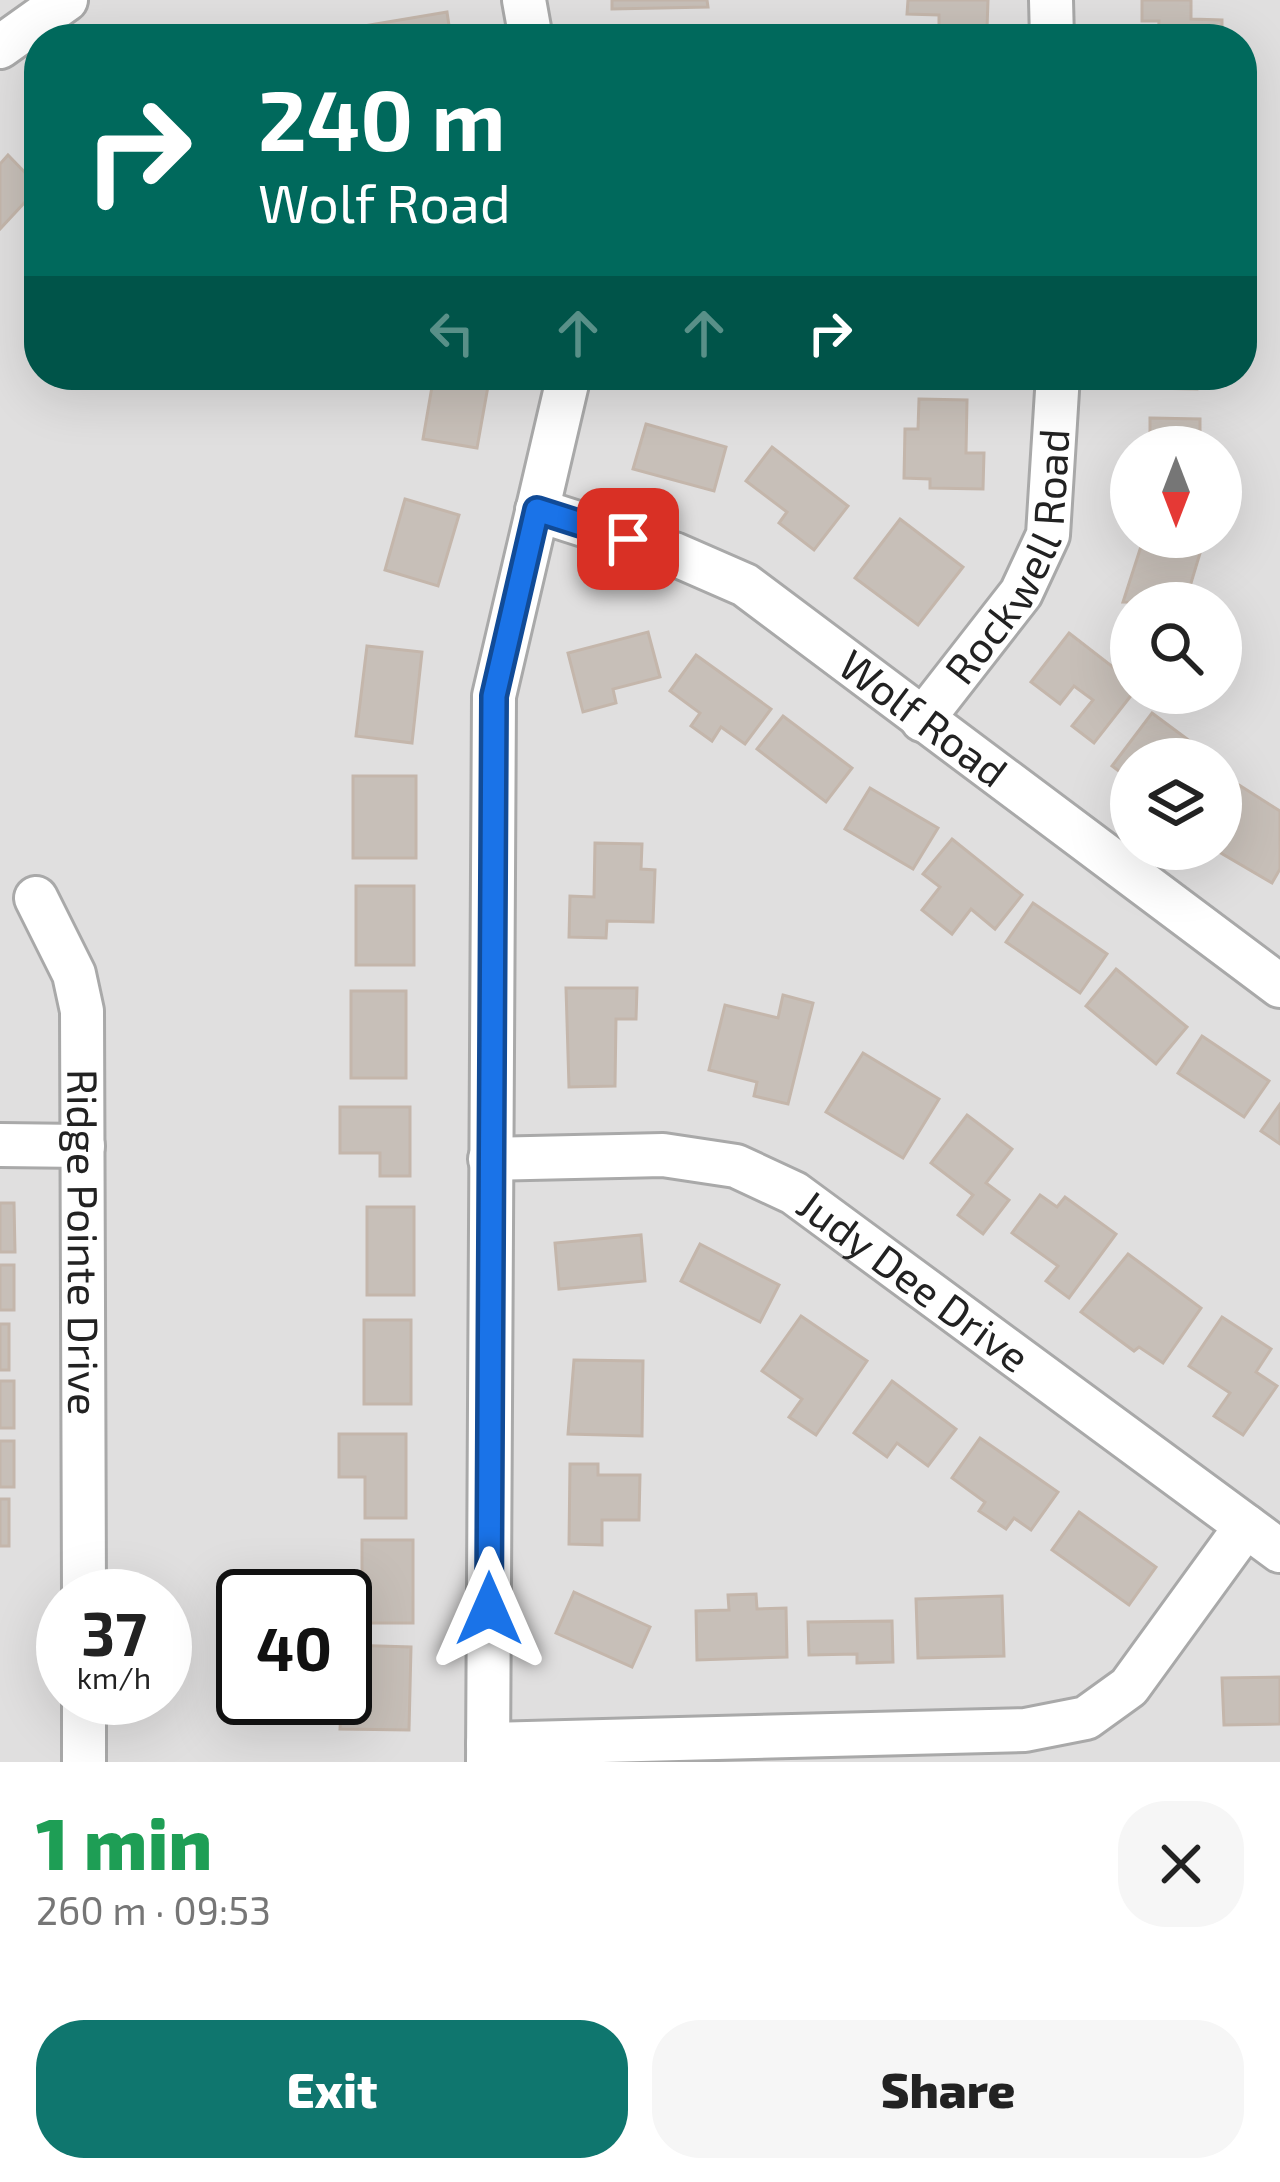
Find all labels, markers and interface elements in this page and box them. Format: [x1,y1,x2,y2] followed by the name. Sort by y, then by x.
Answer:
[258,67,505,168] text: 240 m
[60,72,216,228] icon: right
[258,169,511,234] text: Wolf Road
[419,300,485,366] icon: left
[545,300,611,366] icon: ahead
[671,300,737,366] icon: ahead
[797,300,863,366] icon: right
[1110,426,1242,558] north arrow
[1110,426,1242,870] map controls
[933,427,1078,693] street label: Rockwell Road
[577,488,679,590] pin
[595,506,661,572] icon: arrive
[1110,582,1242,714] button: search
[831,638,1018,796] street label: Wolf Road
[1110,738,1242,870] button: layers
[59,1069,110,1416] street label: Ridge Pointe Drive
[789,1178,1040,1381] street label: Judy Dee Drive
[426,1546,552,1672] position arrow
[216,1569,372,1725] speed limit sign: 40
[81,1596,147,1668] text: 37
[77,1659,151,1695] text: km/h
[36,1798,212,1884] text: 1 min
[1118,1801,1244,1927] button: close
[36,1886,271,1933] text: 260 m · 09:53
[36,2020,628,2158] button: Exit
[652,2020,1244,2158] button: Share

